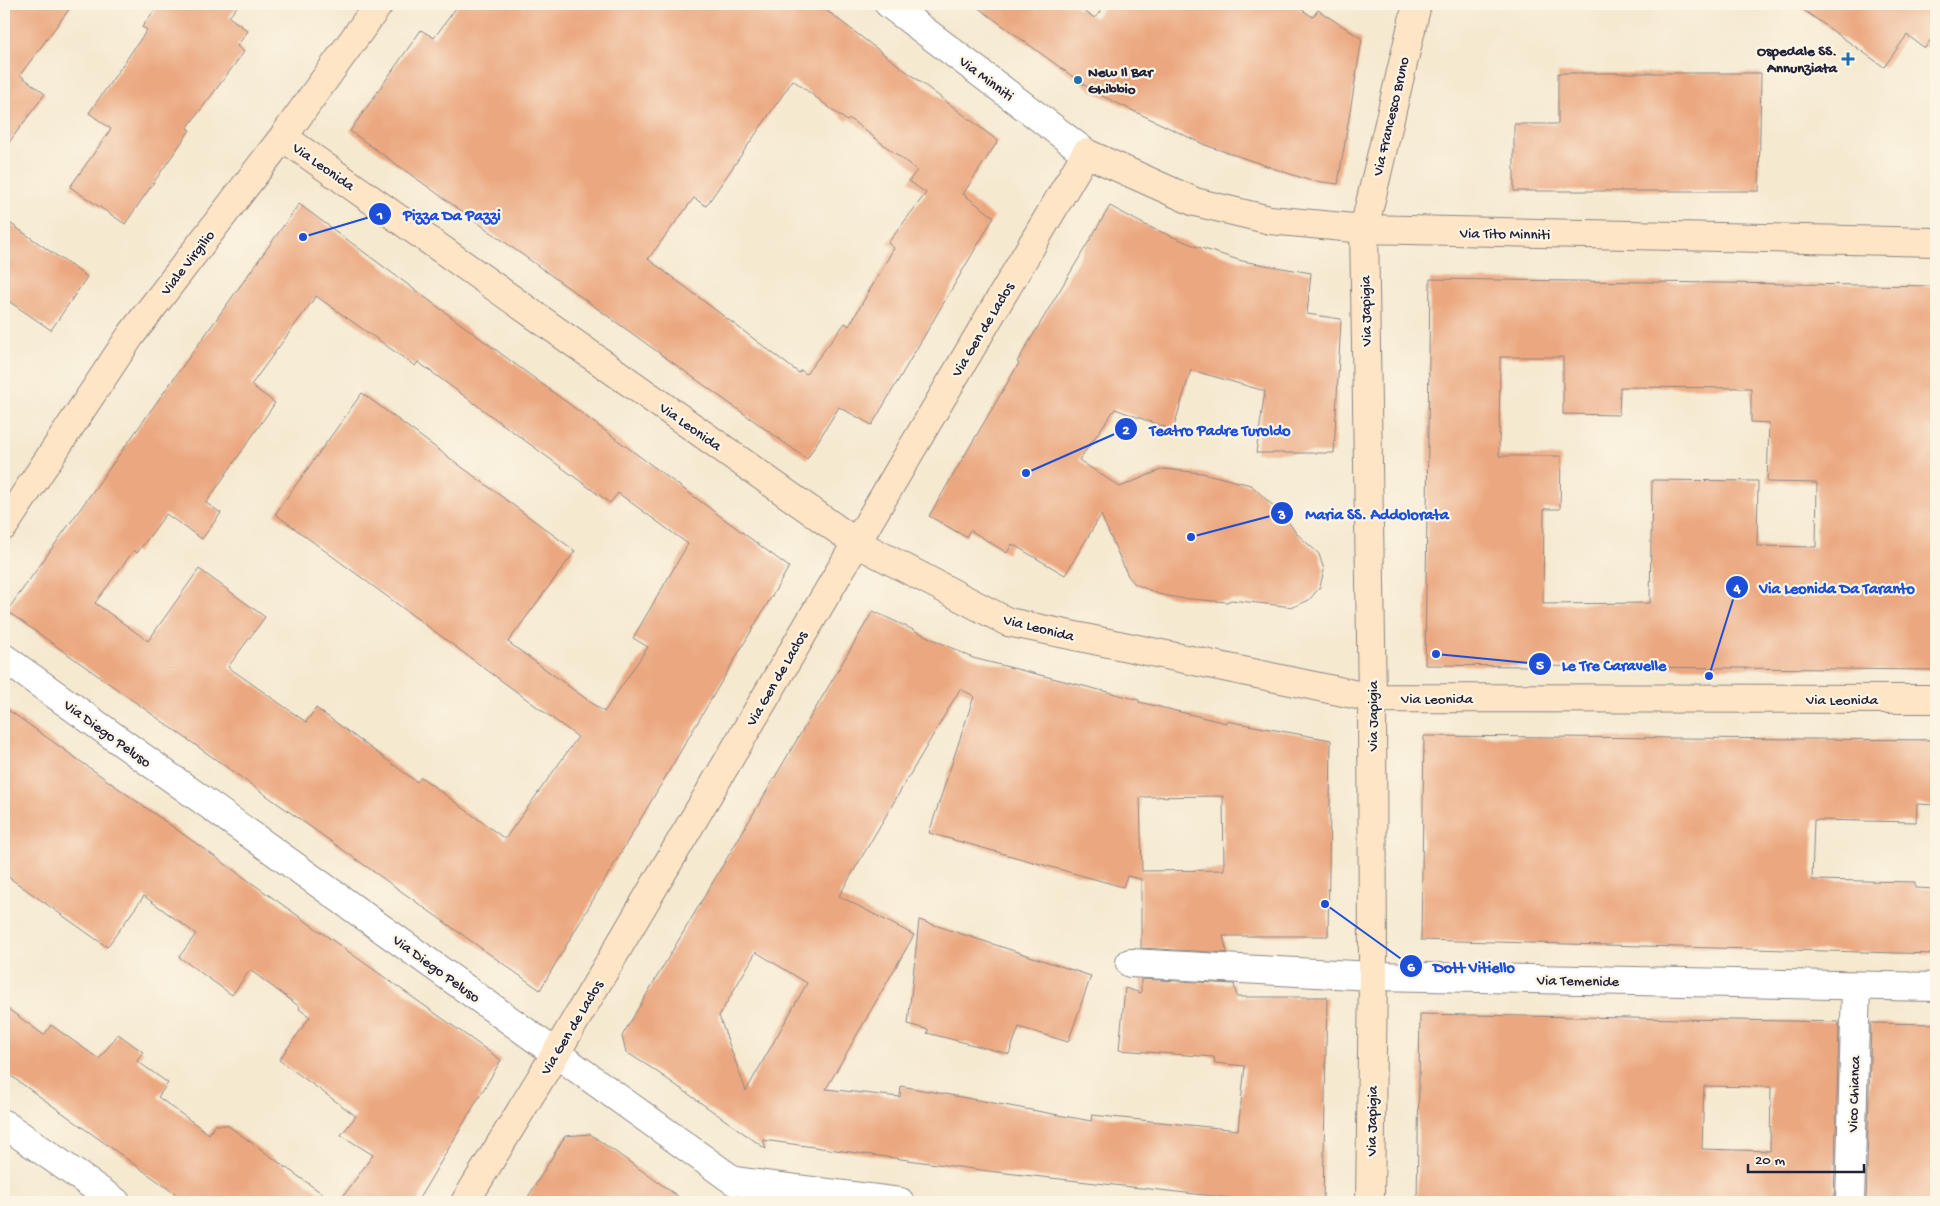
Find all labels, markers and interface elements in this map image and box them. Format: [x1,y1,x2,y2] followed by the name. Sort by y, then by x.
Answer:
[1757,43,1838,78] place label: Ospedale SS. Annunziata
[1841,52,1855,66] marker: Ospedale SS. Annunziata
[954,53,1017,106] street label: Via Minniti
[1369,55,1414,179] street label: Via Francesco Bruno
[1088,64,1154,99] place label: New Il Bar Ghibbio
[1072,74,1084,86] marker: New Il Bar Ghibbio
[287,139,358,196] street label: Via Leonida
[368,199,510,230] callout: Pizza Da Pazzi
[376,207,383,225] text: 1
[402,208,501,227] text: Pizza Da Pazzi
[1459,225,1550,245] street label: Via Tito Minniti
[157,227,220,300] street label: Viale Virgilio
[1357,275,1377,347] street label: Via Japigia
[948,279,1019,381] street label: Via Gen de Laclos
[654,399,725,456] street label: Via Leonida
[1114,414,1300,445] callout: Teatro Padre Turoldo
[1122,422,1130,440] text: 2
[1147,423,1291,442] text: Teatro Padre Turoldo
[1270,498,1459,529] callout: Maria SS. Addolorata
[1277,507,1286,525] text: 3
[1305,507,1450,526] text: Maria SS. Addolorata
[1724,572,1925,603] callout: Via Leonida Da Taranto
[1732,580,1741,598] text: 4
[1758,581,1916,600] text: Via Leonida Da Taranto
[1000,611,1076,647] street label: Via Leonida
[743,628,813,731] street label: Via Gen de Laclos
[1527,648,1677,679] callout: Le Tre Caravelle
[1536,657,1544,675] text: 5
[1562,658,1667,677] text: Le Tre Caravelle
[1365,680,1383,752] street label: Via Japigia
[1400,691,1474,709] street label: Via Leonida
[1805,692,1879,710] street label: Via Leonida
[59,696,154,773] street label: Via Diego Peluso
[388,931,483,1008] street label: Via Diego Peluso
[1398,951,1525,982] callout: Dott Vitiello
[1407,959,1415,977] text: 6
[1431,960,1515,979] text: Dott Vitiello
[1536,972,1620,992] street label: Via Temenide
[537,977,608,1079] street label: Via Gen de Laclos
[1845,1055,1865,1134] street label: Vico Chianca
[1363,1085,1383,1157] street label: Via Japigia
[1748,1141,1864,1173] scale bar
[1755,1152,1785,1170] text: 20 m

